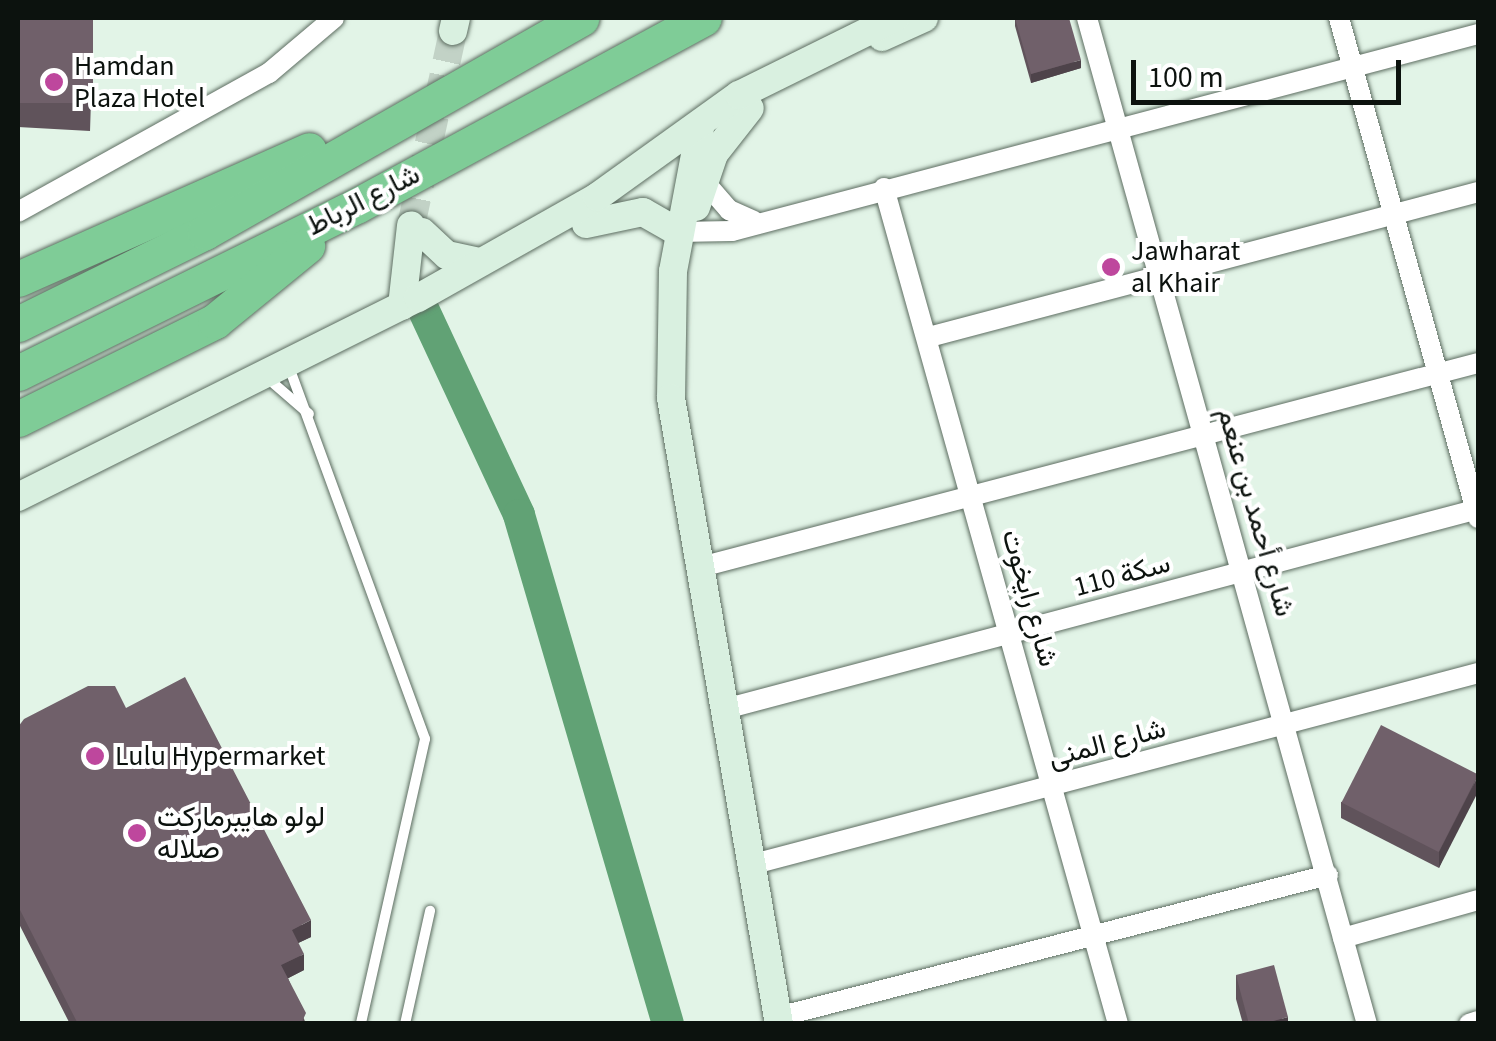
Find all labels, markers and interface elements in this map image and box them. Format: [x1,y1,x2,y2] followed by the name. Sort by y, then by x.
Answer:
[1136,40,1406,102] scale bar
[74,49,205,115] place label: Hamdan Plaza Hotel
[1148,56,1224,99] text: 100 m
[43,71,65,93] marker: Hamdan Plaza Hotel
[301,157,425,243] street label: شارع الرباط
[1131,234,1240,300] place label: Jawharat al Khair
[1100,256,1122,278] marker: Jawharat al Khair
[1210,404,1302,620] street label: شارع أحمد بن عنعم
[994,526,1066,670] street label: شارع رايخوت
[1070,546,1174,604] street label: سكة 110
[1045,711,1169,775] street label: شارع المنى
[115,739,325,773] place label: Lulu Hypermarket
[84,745,106,767] marker: Lulu Hypermarket
[157,800,325,866] place label: لولو هايبرماركت صلاله
[126,822,148,844] marker: لولو هايبرماركت صلاله

